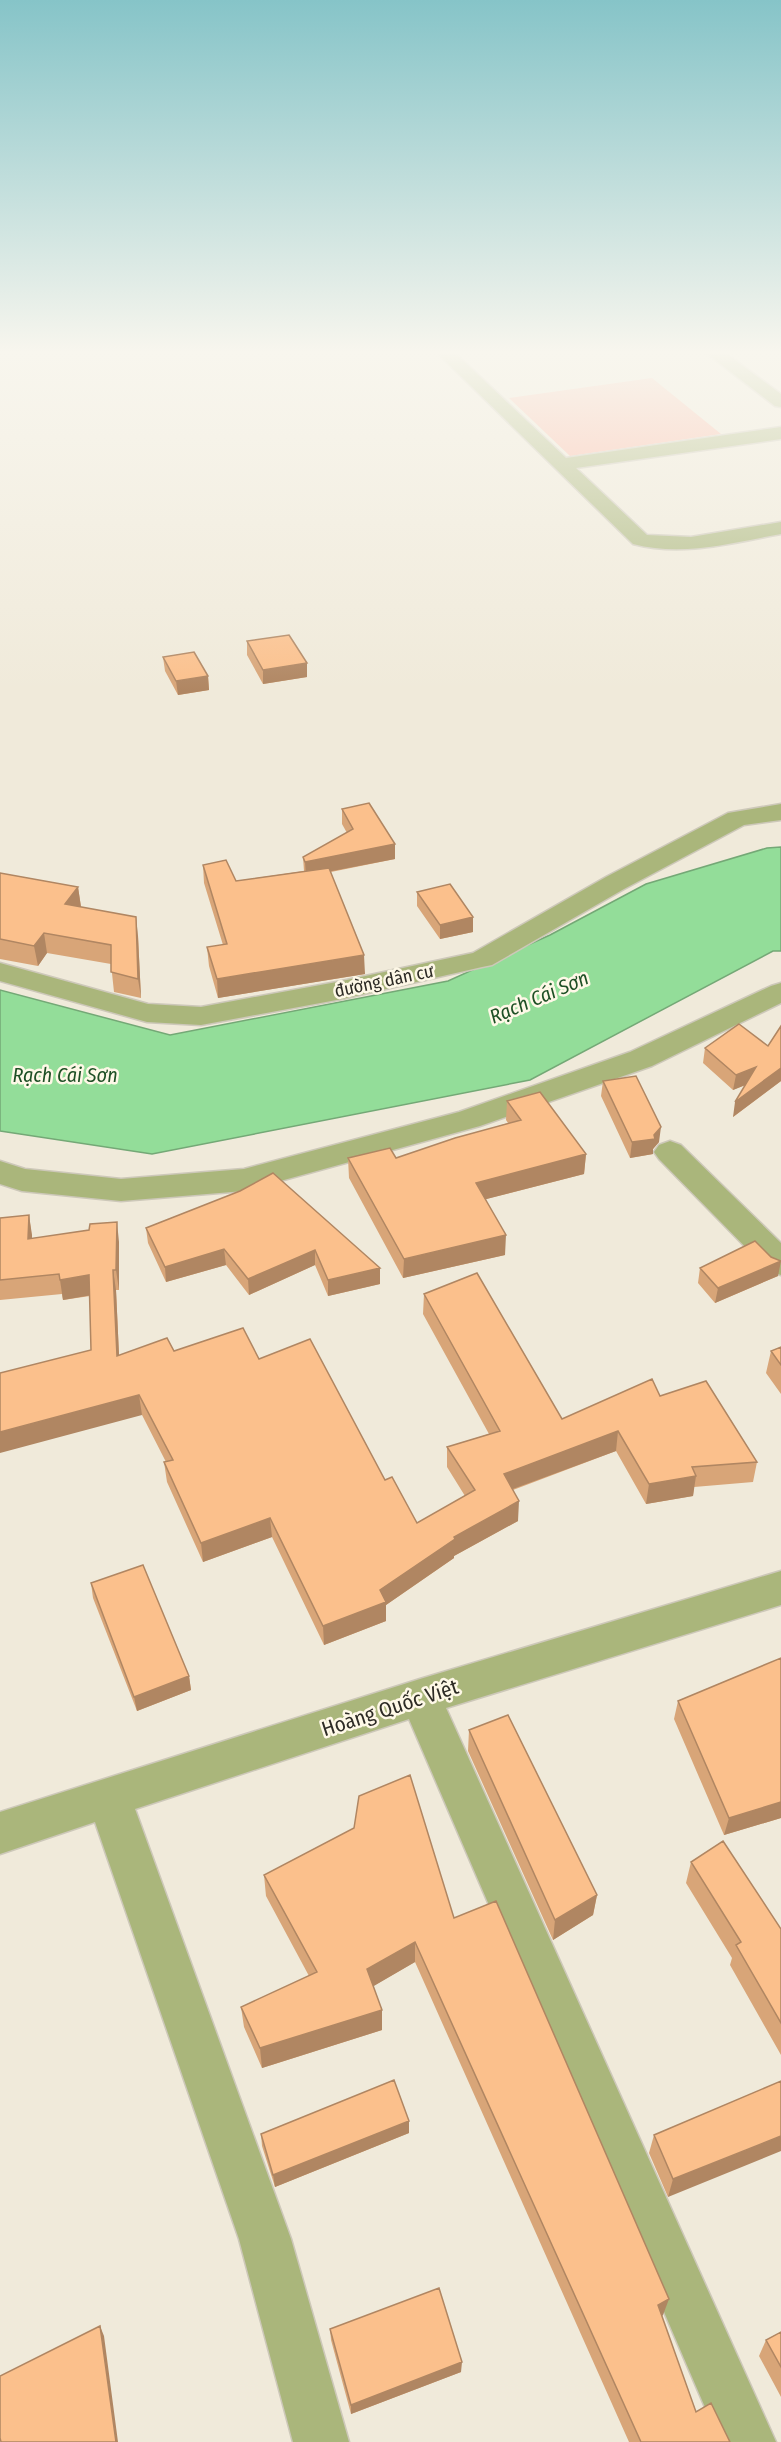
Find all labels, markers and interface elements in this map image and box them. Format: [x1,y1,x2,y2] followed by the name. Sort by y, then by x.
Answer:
[332,960,436,1002] street label: đường dân cư
[486,965,592,1029] water label: Rạch Cái Sơn
[12,1063,118,1087] water label: Rạch Cái Sơn
[318,1674,462,1742] street label: Hoàng Quốc Việt

